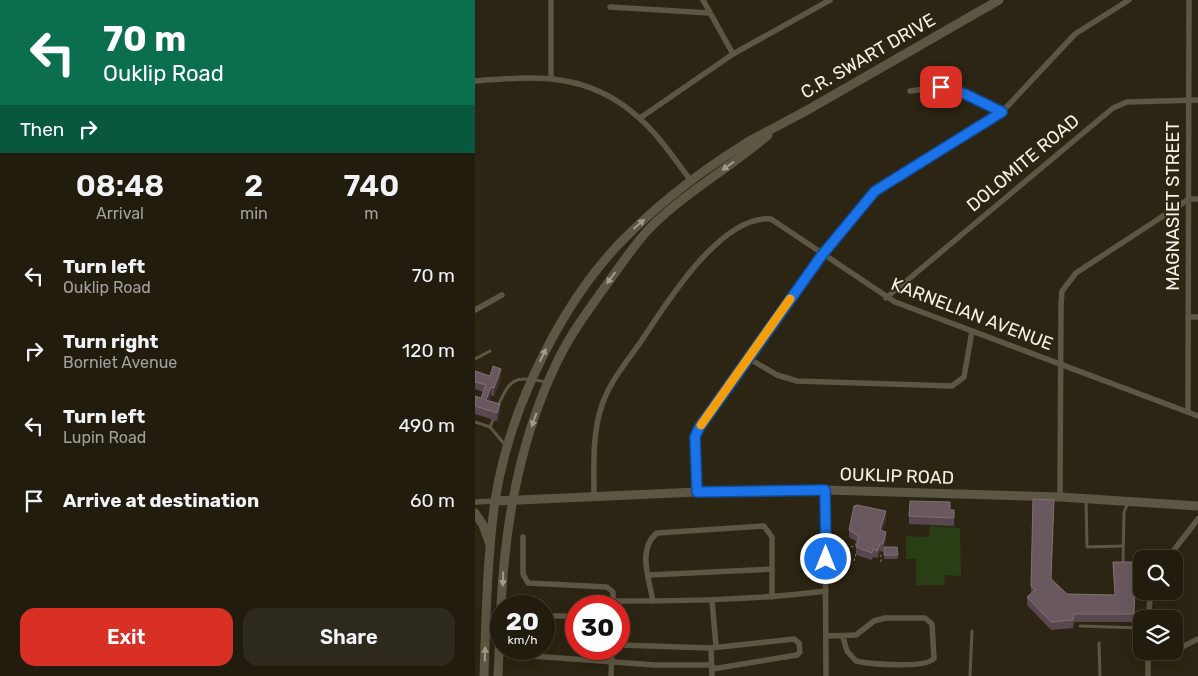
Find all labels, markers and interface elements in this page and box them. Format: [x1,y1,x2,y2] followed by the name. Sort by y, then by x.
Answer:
[797,9,939,103] street label: C.R. SWART DRIVE
[103,18,186,60] text: 70 m
[20,20,85,85] icon: left
[103,60,224,87] text: Ouklip Road
[920,66,962,108] pin
[927,73,955,101] icon: arrive
[962,110,1084,216] street label: DOLOMITE ROAD
[74,115,102,143] icon: right
[20,118,64,141] text: Then
[1162,121,1184,291] street label: MAGNASIET STREET
[722,161,735,172] one-way arrow
[76,168,164,204] text: 08:48
[244,168,263,204] text: 2
[343,168,399,204] text: 740
[96,204,144,223] text: Arrival
[240,204,268,223] text: min
[364,204,378,223] text: m
[632,219,645,230] one-way arrow
[63,255,145,278] text: Turn left
[20,262,48,290] icon: left
[412,264,455,287] text: 70 m
[606,271,617,284] one-way arrow
[888,273,1056,355] street label: KARNELIAN AVENUE
[63,278,151,297] text: Ouklip Road
[63,330,158,353] text: Turn right
[20,337,48,365] icon: right
[402,339,455,362] text: 120 m
[540,348,548,362] one-way arrow
[63,353,177,372] text: Borniet Avenue
[63,405,145,428] text: Turn left
[20,412,48,440] icon: left
[530,413,538,428] one-way arrow
[398,414,455,437] text: 490 m
[63,428,146,447] text: Lupin Road
[839,463,955,489] street label: OUKLIP ROAD
[20,487,48,515] icon: arrive
[63,489,259,512] text: Arrive at destination
[410,489,455,512] text: 60 m
[799,532,851,584] position arrow
[1133,550,1183,660] map controls
[1133,550,1183,600] button: search
[498,571,506,587] one-way arrow
[565,595,630,660] speed limit sign: 30
[506,607,539,636] text: 20
[20,608,233,666] button: Exit
[243,608,455,666] button: Share
[1133,610,1183,660] button: layers
[508,633,537,647] text: km/h
[481,646,489,662] one-way arrow

